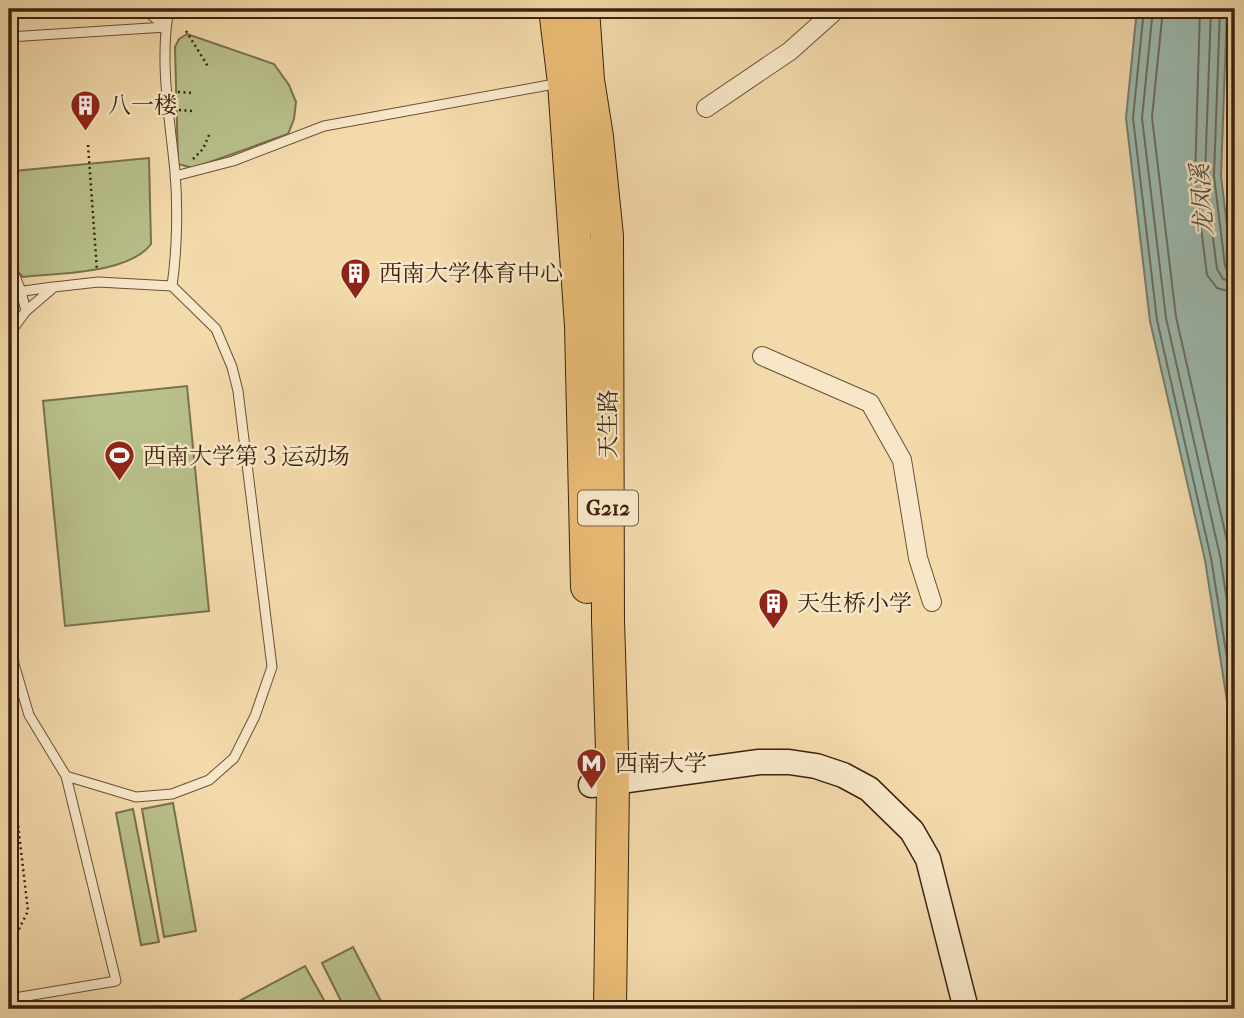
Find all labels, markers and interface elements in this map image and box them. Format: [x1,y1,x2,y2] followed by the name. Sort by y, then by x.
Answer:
[68,88,102,132] building icon: 八一楼
[108,92,177,119] place label: 八一楼
[1185,160,1218,237] water label: 龙凤溪
[339,256,373,300] building icon: 西南大学体育中心
[379,260,563,287] place label: 西南大学体育中心
[595,390,622,459] street label: 天生路
[103,439,137,483] sports icon: 西南大学第３运动场
[143,443,350,470] place label: 西南大学第３运动场
[578,490,638,526] road number: G212
[757,586,791,630] building icon: 天生桥小学
[797,590,912,617] place label: 天生桥小学
[575,746,609,790] metro station icon: 西南大学
[615,750,707,777] place label: 西南大学

